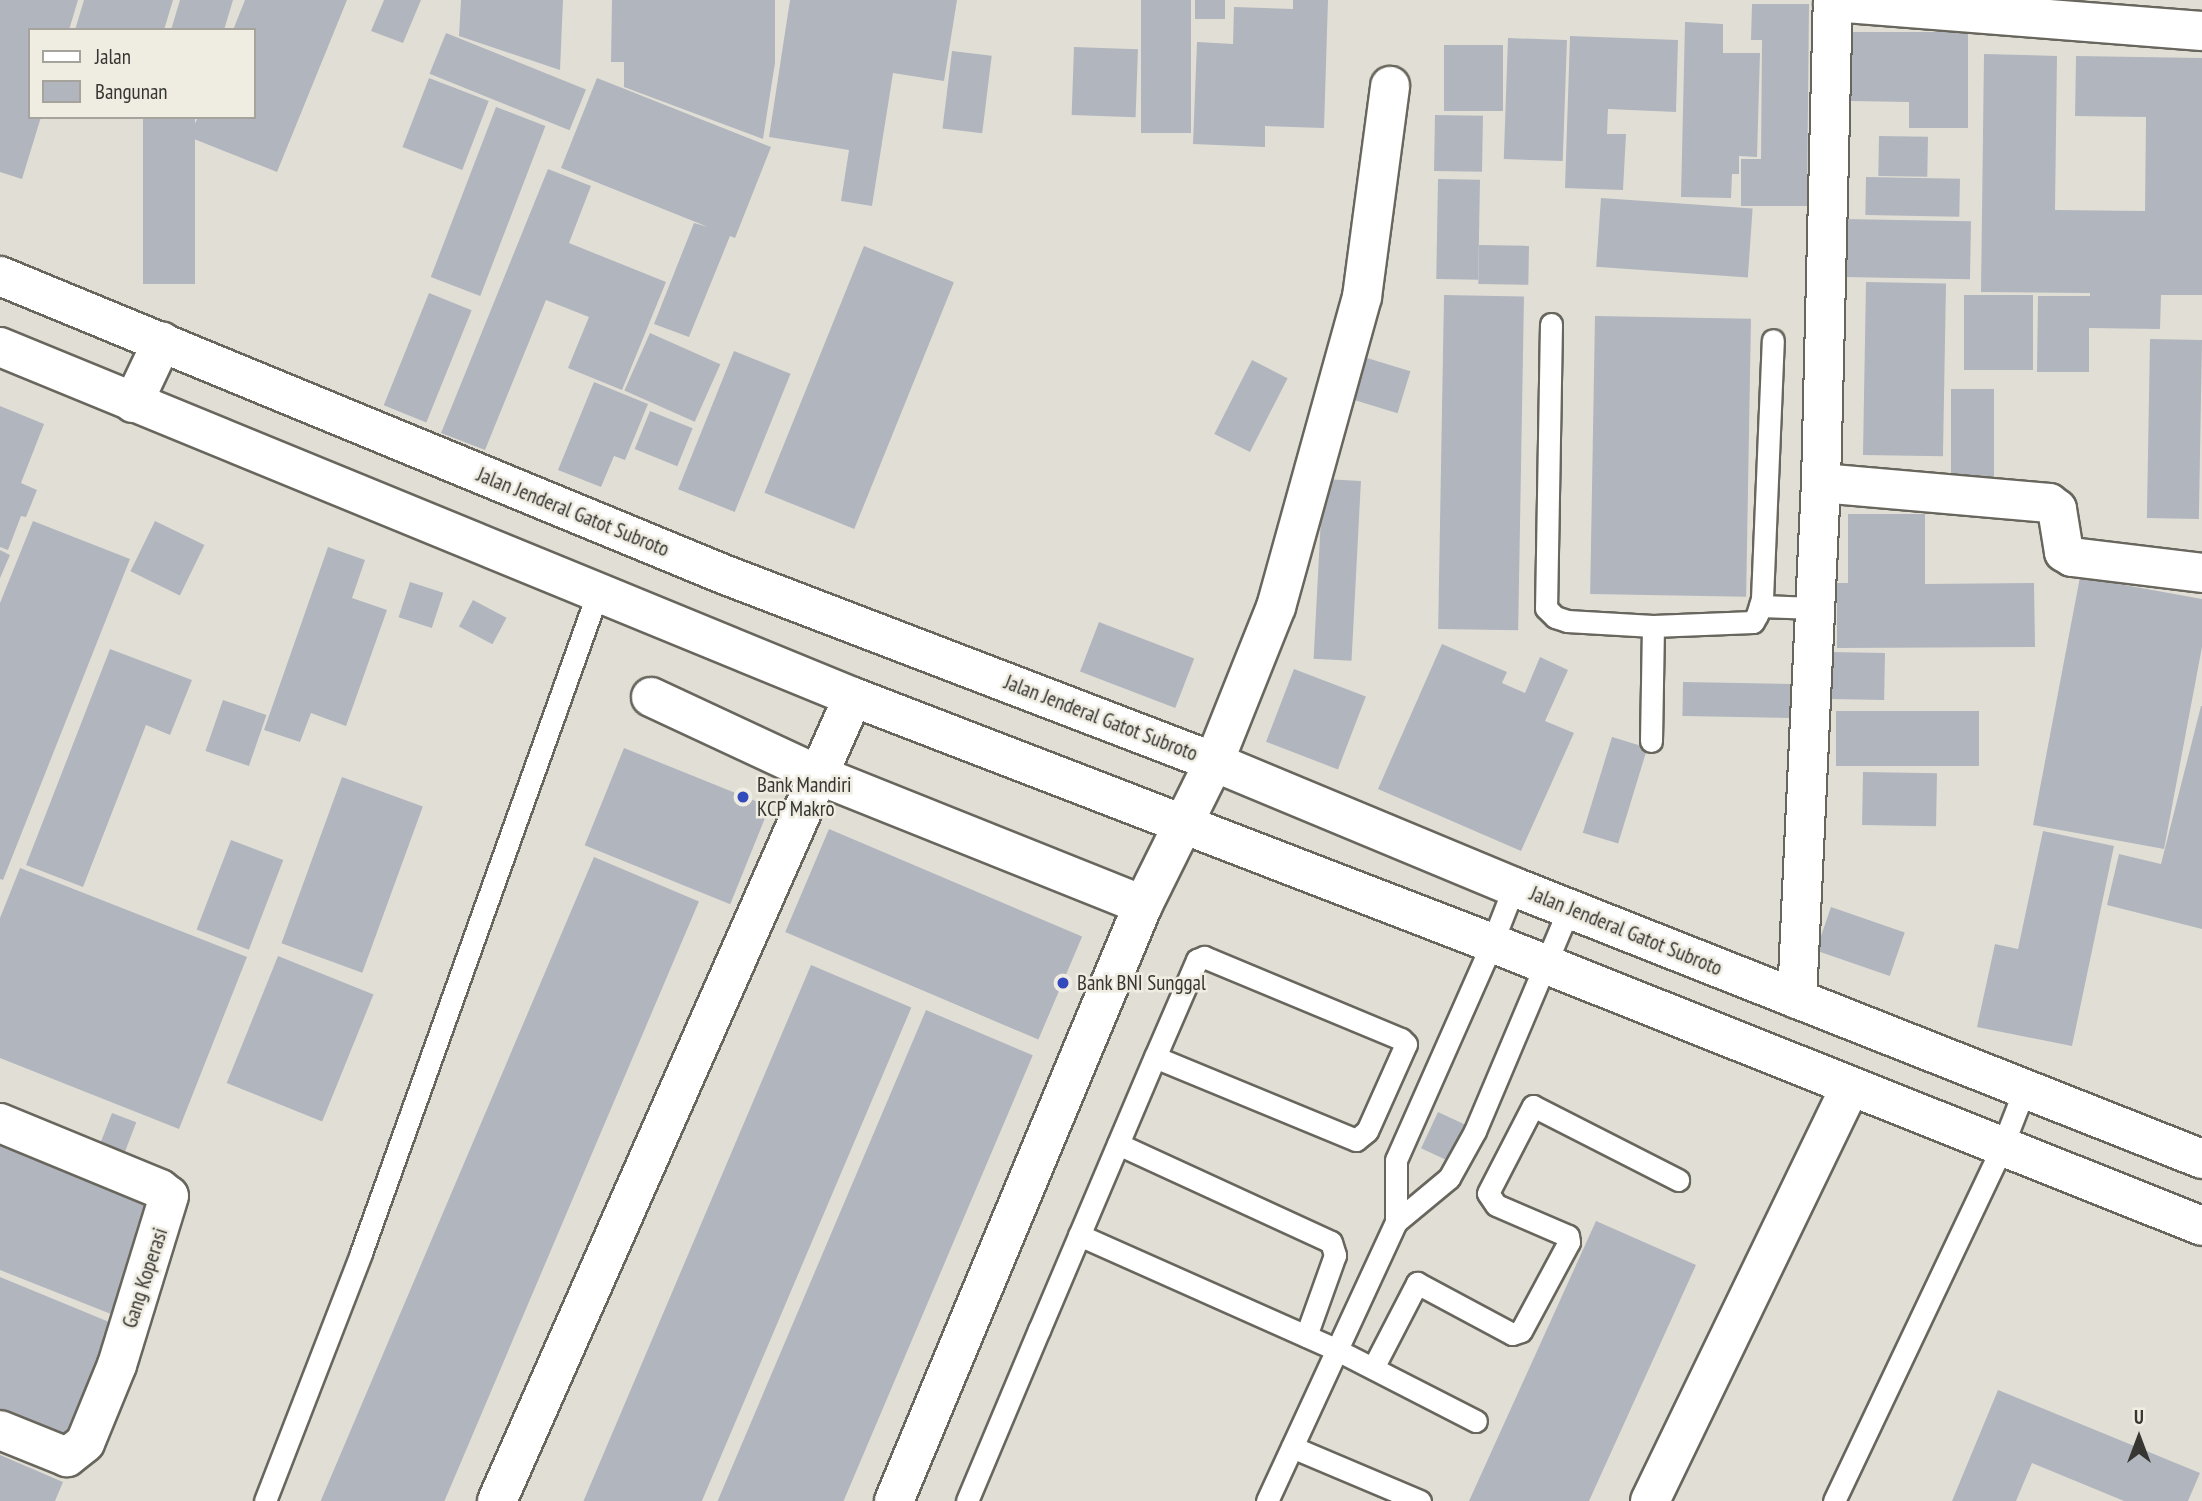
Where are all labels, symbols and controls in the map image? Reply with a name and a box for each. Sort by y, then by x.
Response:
legend [28,28,256,119]
text: Jalan [95,43,131,70]
text: Bangunan [95,78,168,105]
street label: Jalan Jenderal Gatot Subroto [473,462,673,562]
street label: Jalan Jenderal Gatot Subroto [1001,670,1201,766]
place label: Bank Mandiri KCP Makro [757,772,852,822]
marker: Bank Mandiri KCP Makro [735,789,751,805]
street label: Jalan Jenderal Gatot Subroto [1526,881,1726,981]
place label: Bank BNI Sunggal [1077,970,1206,996]
marker: Bank BNI Sunggal [1055,975,1071,991]
street label: Gang Koperasi [117,1225,173,1331]
north arrow [2104,1403,2174,1473]
text: U [2134,1405,2144,1429]

